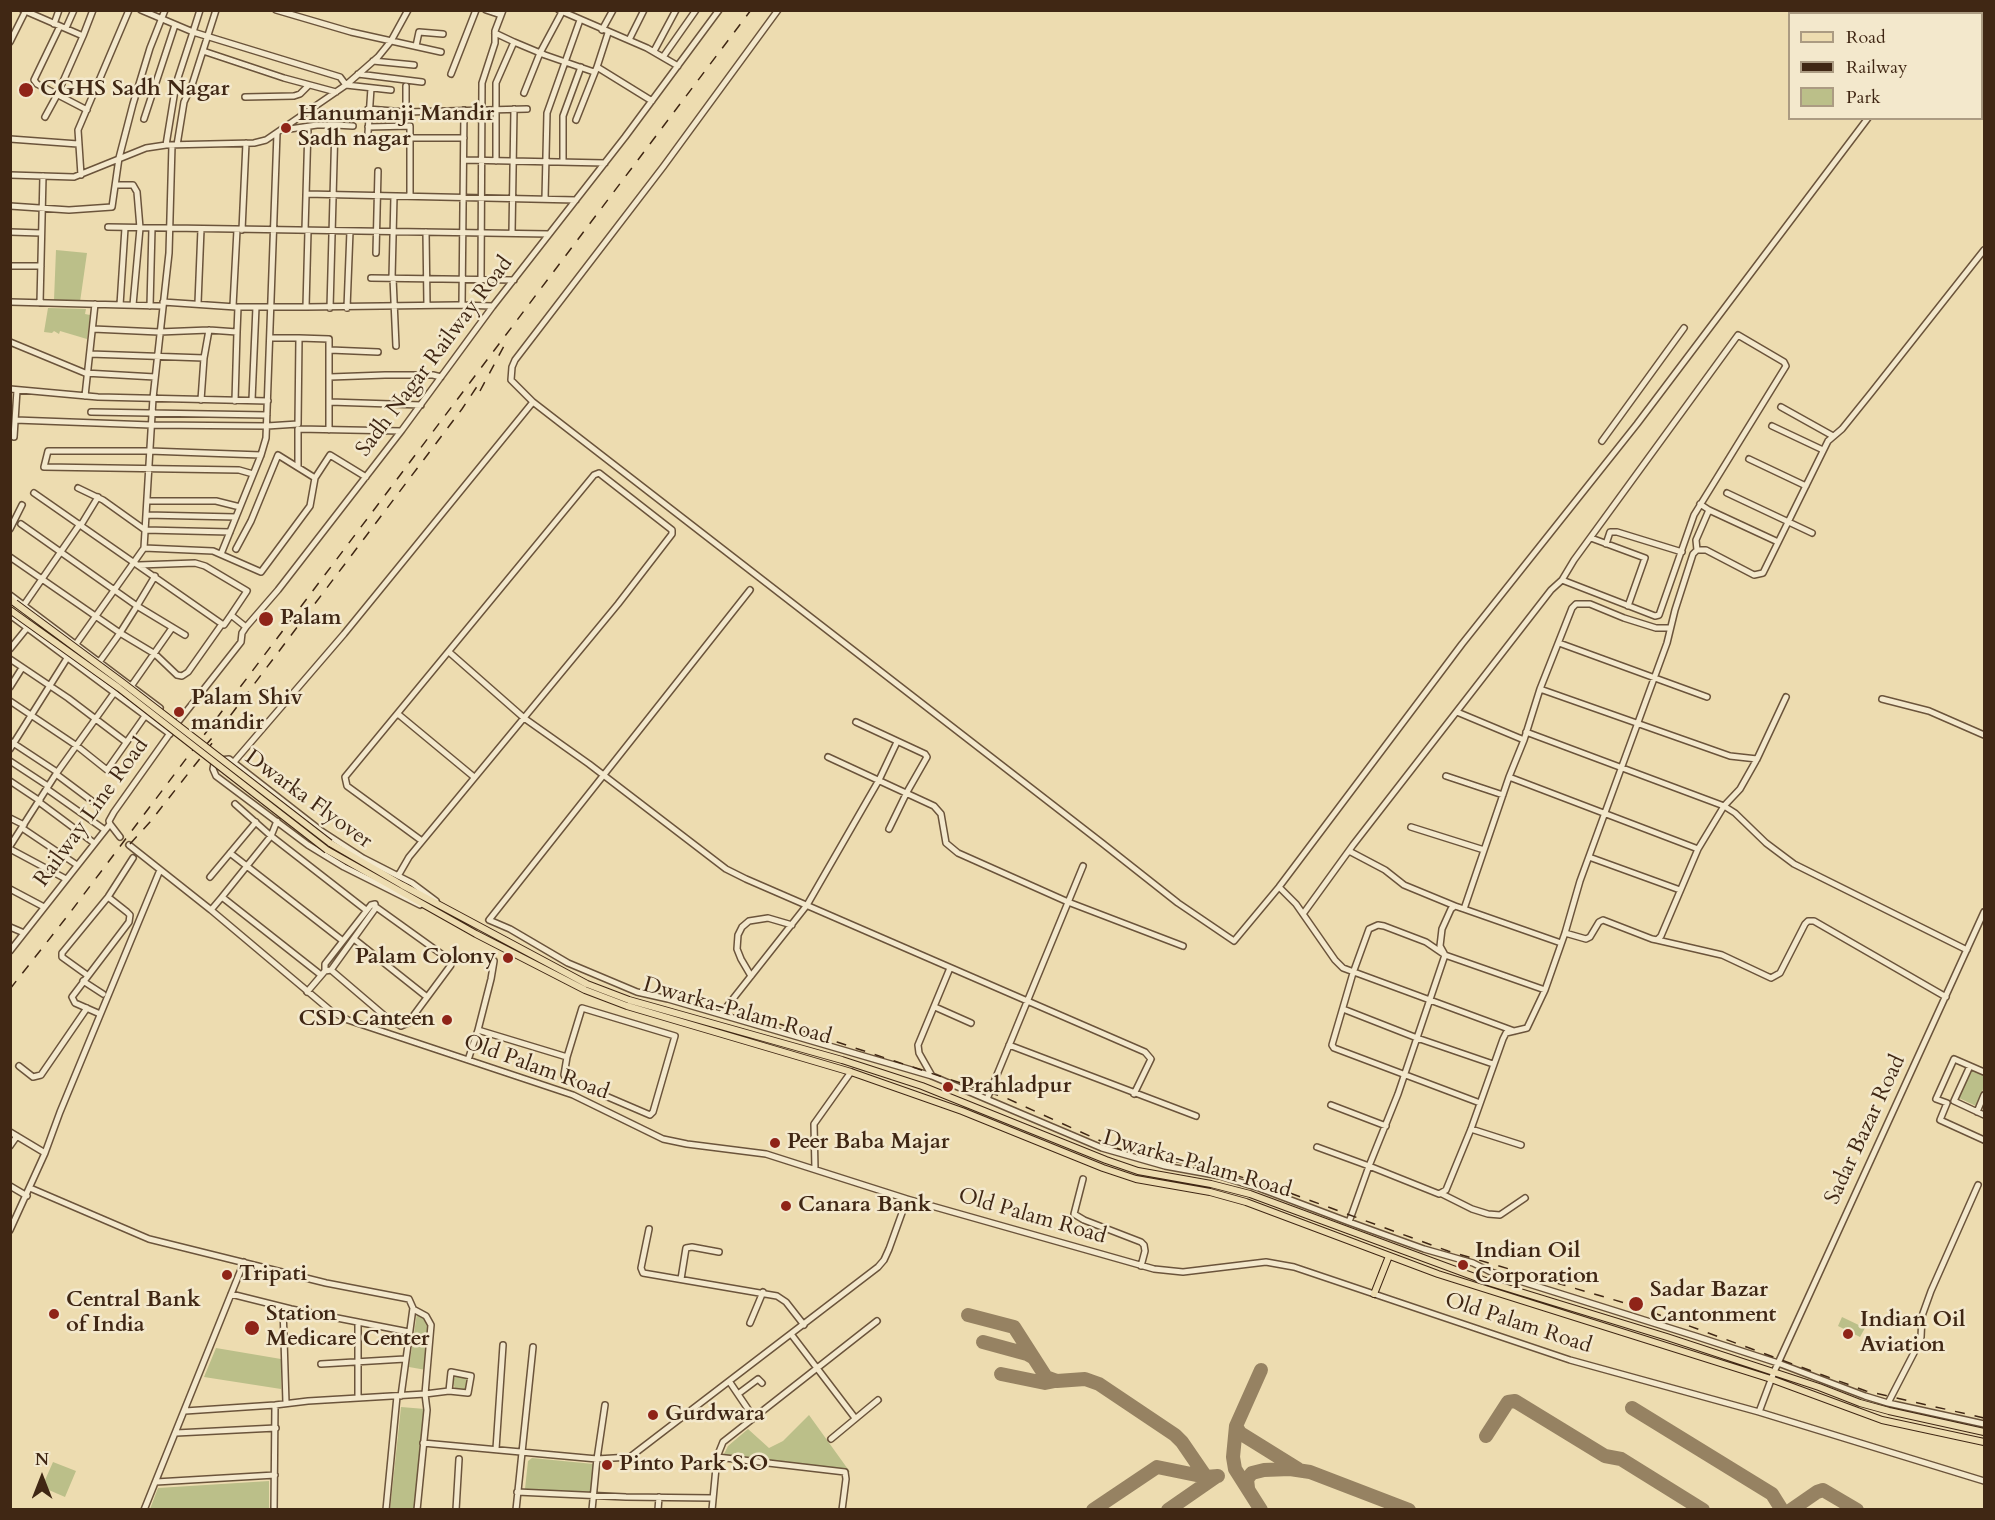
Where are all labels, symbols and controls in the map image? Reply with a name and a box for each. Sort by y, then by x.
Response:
legend [1788,12,1983,120]
text: Road [1846,25,1886,50]
text: Railway [1846,55,1908,80]
place label: CGHS Sadh Nagar [40,77,230,103]
marker: CGHS Sadh Nagar [17,81,35,99]
text: Park [1846,85,1881,110]
place label: Hanumanji Mandir Sadh nagar [298,102,494,154]
marker: Hanumanji Mandir Sadh nagar [279,121,293,135]
street label: Sadh Nagar Railway Road [351,252,519,462]
place label: Palam [280,606,341,632]
marker: Palam [257,610,275,628]
place label: Palam Shiv mandir [191,686,303,738]
marker: Palam Shiv mandir [172,705,186,719]
street label: Railway Line Road [29,733,155,893]
street label: Dwarka Flyover [239,745,377,855]
place label: Palam Colony [355,945,496,971]
marker: Palam Colony [501,951,515,965]
street label: Dwarka-Palam Road [640,972,834,1052]
place label: CSD Canteen [298,1007,435,1033]
marker: CSD Canteen [440,1013,454,1027]
street label: Old Palam Road [460,1029,612,1107]
street label: Sadar Bazar Road [1820,1051,1912,1209]
place label: Prahladpur [960,1074,1072,1100]
marker: Prahladpur [941,1080,955,1094]
street label: Dwarka-Palam Road [1100,1125,1294,1205]
place label: Peer Baba Majar [787,1130,950,1156]
marker: Peer Baba Majar [768,1136,782,1150]
street label: Old Palam Road [955,1183,1109,1251]
place label: Canara Bank [798,1193,931,1219]
marker: Canara Bank [779,1199,793,1213]
place label: Indian Oil Corporation [1475,1239,1599,1290]
marker: Indian Oil Corporation [1456,1258,1470,1272]
place label: Tripati [239,1262,307,1288]
marker: Tripati [220,1268,234,1282]
place label: Sadar Bazar Cantonment [1650,1278,1776,1330]
place label: Central Bank of India [66,1288,201,1340]
street label: Old Palam Road [1441,1288,1595,1360]
marker: Sadar Bazar Cantonment [1627,1295,1645,1313]
place label: Station Medicare Center [266,1302,430,1354]
marker: Central Bank of India [47,1307,61,1321]
place label: Indian Oil Aviation [1860,1308,1966,1360]
marker: Station Medicare Center [243,1319,261,1337]
marker: Indian Oil Aviation [1841,1327,1855,1341]
place label: Gurdwara [665,1402,765,1428]
marker: Gurdwara [646,1408,660,1422]
north arrow [12,1448,72,1508]
text: N [35,1449,49,1471]
place label: Pinto Park S.O [619,1452,768,1478]
marker: Pinto Park S.O [600,1458,614,1472]

